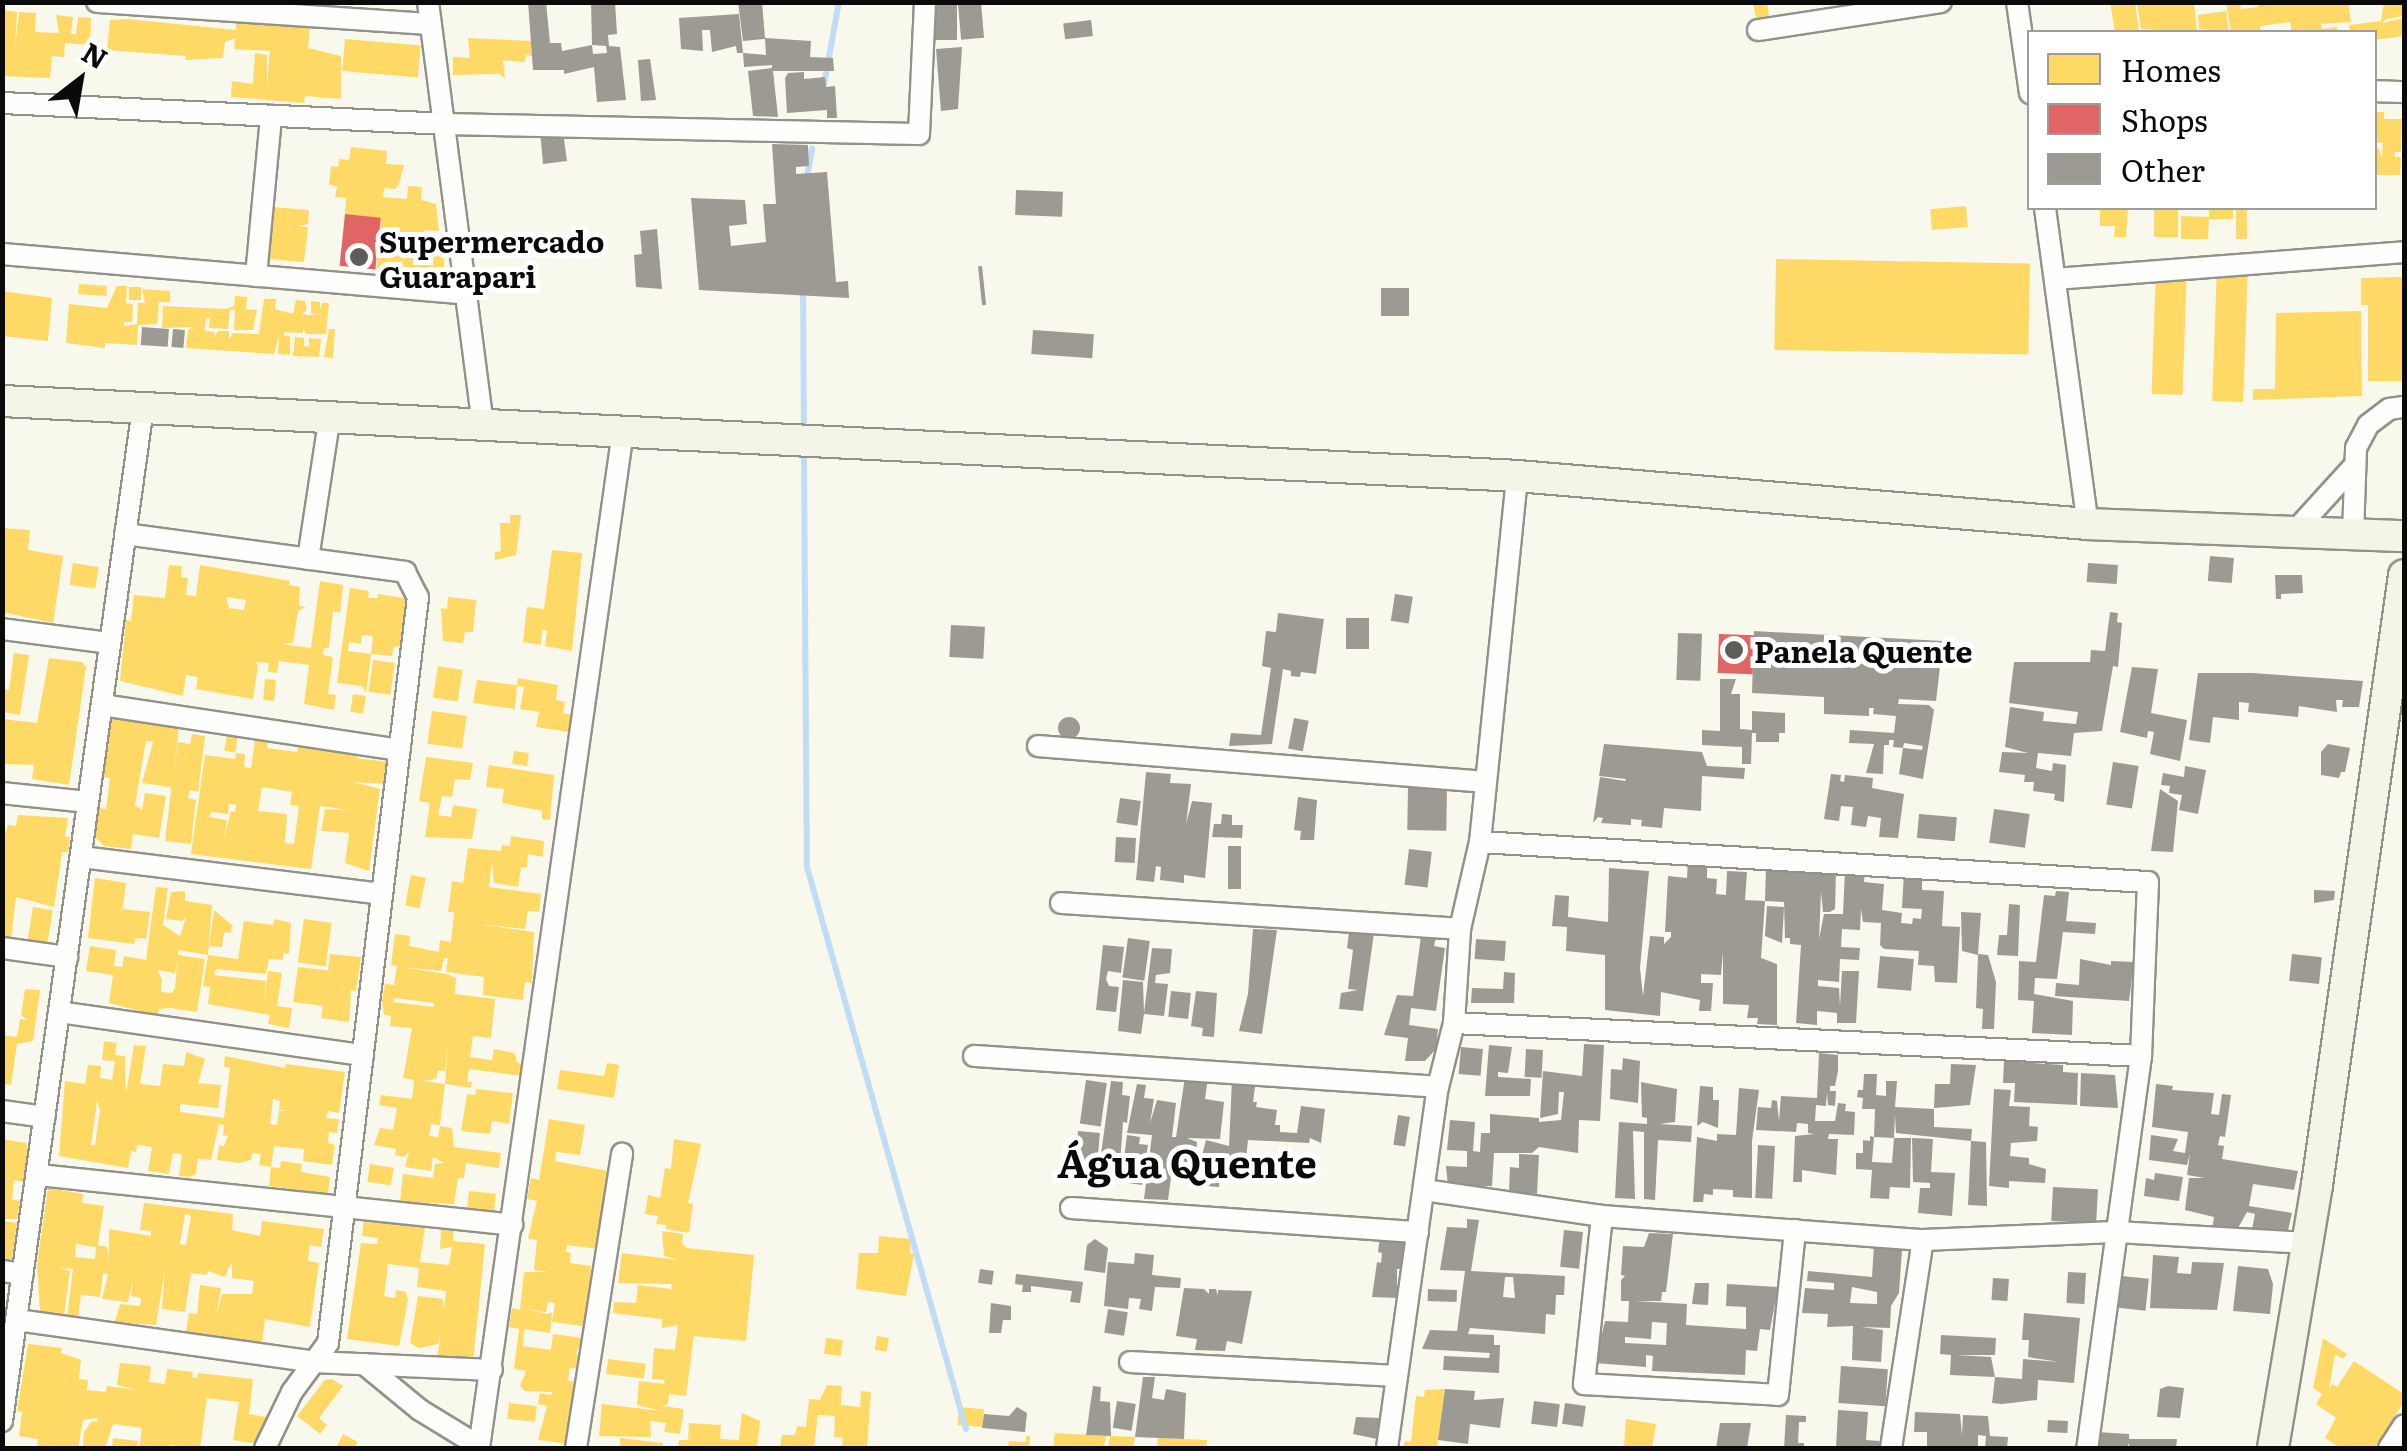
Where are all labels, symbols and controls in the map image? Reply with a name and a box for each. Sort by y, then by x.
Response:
north arrow [30,30,130,130]
text: N [75,30,116,78]
legend [2027,30,2377,210]
text: Homes [2121,47,2221,91]
text: Shops [2121,97,2208,141]
text: Other [2121,147,2205,191]
place label: Supermercado Guarapari [379,222,604,292]
marker: Supermercado Guarapari [348,246,370,268]
place label: Panela Quente [1754,632,1972,668]
marker: Panela Quente [1723,639,1745,661]
district label: Água Quente [1057,1137,1317,1185]

